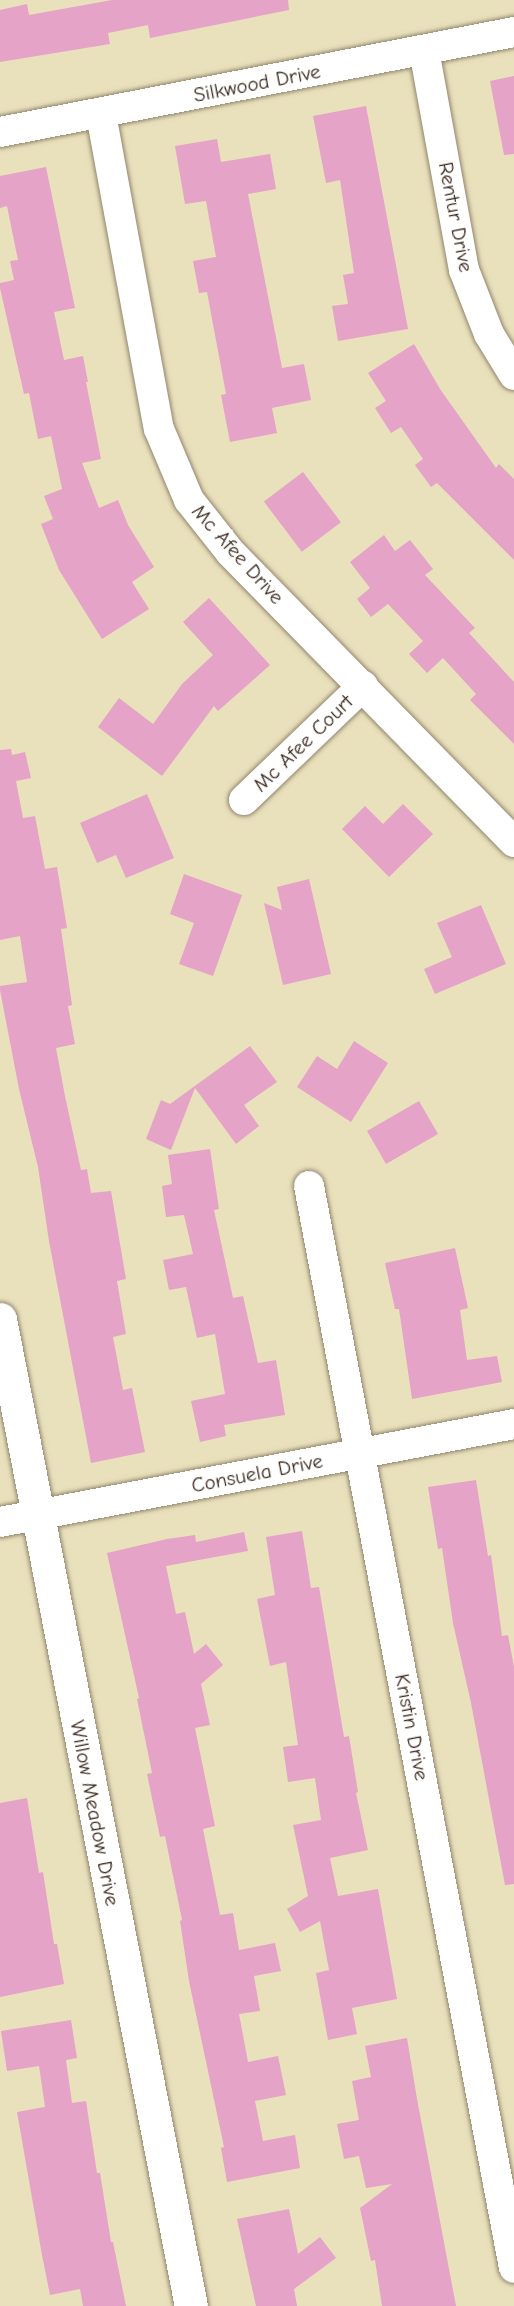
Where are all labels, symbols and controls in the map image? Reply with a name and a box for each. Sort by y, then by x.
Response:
street label: Silkwood Drive [191,58,323,108]
street label: Rentur Drive [433,160,479,274]
street label: Mc Afee Drive [187,499,289,609]
street label: Mc Afee Court [248,689,358,797]
street label: Consuela Drive [189,1448,325,1498]
street label: Kristin Drive [389,1671,435,1783]
street label: Willow Meadow Drive [65,1718,125,1908]

